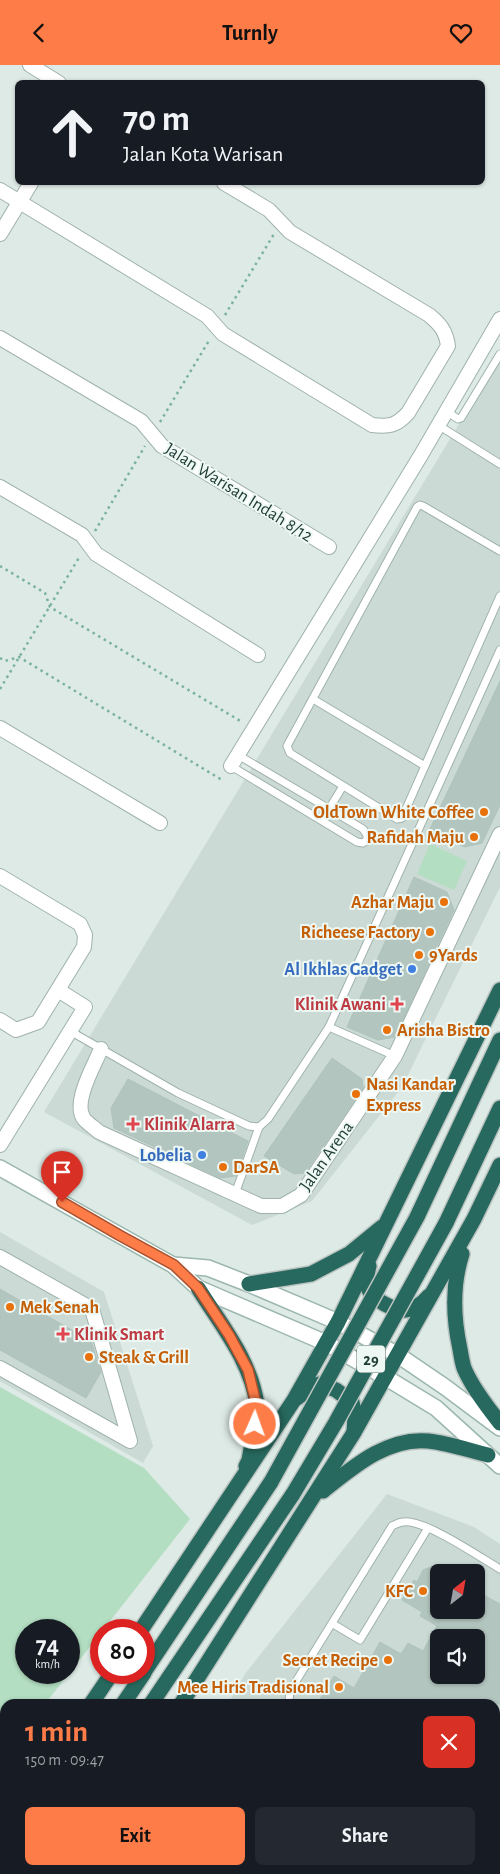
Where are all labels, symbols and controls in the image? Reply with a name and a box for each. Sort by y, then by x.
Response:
icon: back [25,19,53,47]
icon: heart [447,19,475,47]
text: Turnly [222,22,278,44]
icon: ahead [40,100,105,165]
text: 70 m [123,102,190,137]
text: Jalan Kota Warisan [123,143,283,165]
street label: Jalan Warisan Indah 8/12 [161,440,316,546]
place label: OldTown White Coffee [313,804,474,822]
marker: OldTown White Coffee [478,806,490,818]
place label: Rafidah Maju [367,829,465,847]
marker: Rafidah Maju [468,831,480,843]
place label: Azhar Maju [351,894,435,912]
marker: Azhar Maju [438,896,450,908]
place label: Richeese Factory [301,924,421,942]
marker: Richeese Factory [424,926,436,938]
place label: 9Yards [429,947,478,965]
marker: 9Yards [413,949,425,961]
place label: Al Ikhlas Gadget [284,961,402,979]
marker: Al Ikhlas Gadget [406,963,418,975]
place label: Klinik Awani [295,996,386,1014]
marker: Klinik Awani [390,997,404,1011]
place label: Arisha Bistro [397,1022,490,1040]
marker: Arisha Bistro [381,1024,393,1036]
place label: Nasi Kandar Express [366,1076,455,1115]
marker: Nasi Kandar Express [350,1088,362,1100]
place label: Klinik Alarra [144,1116,235,1134]
marker: Klinik Alarra [126,1117,140,1131]
street label: Jalan Arena [296,1119,357,1195]
place label: Lobelia [140,1147,192,1165]
marker: Lobelia [196,1149,208,1161]
pin [41,1151,83,1202]
icon: arrive [48,1158,76,1186]
place label: DarSA [233,1159,279,1177]
marker: DarSA [217,1161,229,1173]
place label: Mek Senah [20,1299,99,1317]
marker: Mek Senah [4,1301,16,1313]
place label: Klinik Smart [74,1326,164,1344]
marker: Klinik Smart [56,1327,70,1341]
road number: 29 [357,1345,385,1373]
place label: Steak & Grill [99,1349,189,1367]
marker: Steak & Grill [83,1351,95,1363]
position arrow [228,1397,280,1449]
north arrow [430,1564,485,1619]
map controls [430,1564,485,1684]
place label: KFC [385,1583,414,1601]
marker: KFC [417,1585,429,1597]
speed limit sign: 80 [90,1619,155,1684]
button: sound [430,1629,485,1684]
text: 74 [36,1633,59,1658]
place label: Secret Recipe [283,1652,378,1670]
marker: Secret Recipe [382,1654,394,1666]
text: km/h [35,1658,60,1670]
place label: Mee Hiris Tradisional [177,1679,329,1697]
marker: Mee Hiris Tradisional [333,1681,345,1693]
button: close [423,1716,475,1768]
text: 1 min [25,1717,88,1747]
text: 150 m · 09:47 [25,1752,104,1768]
button: Exit [25,1807,245,1865]
button: Share [255,1807,475,1865]

